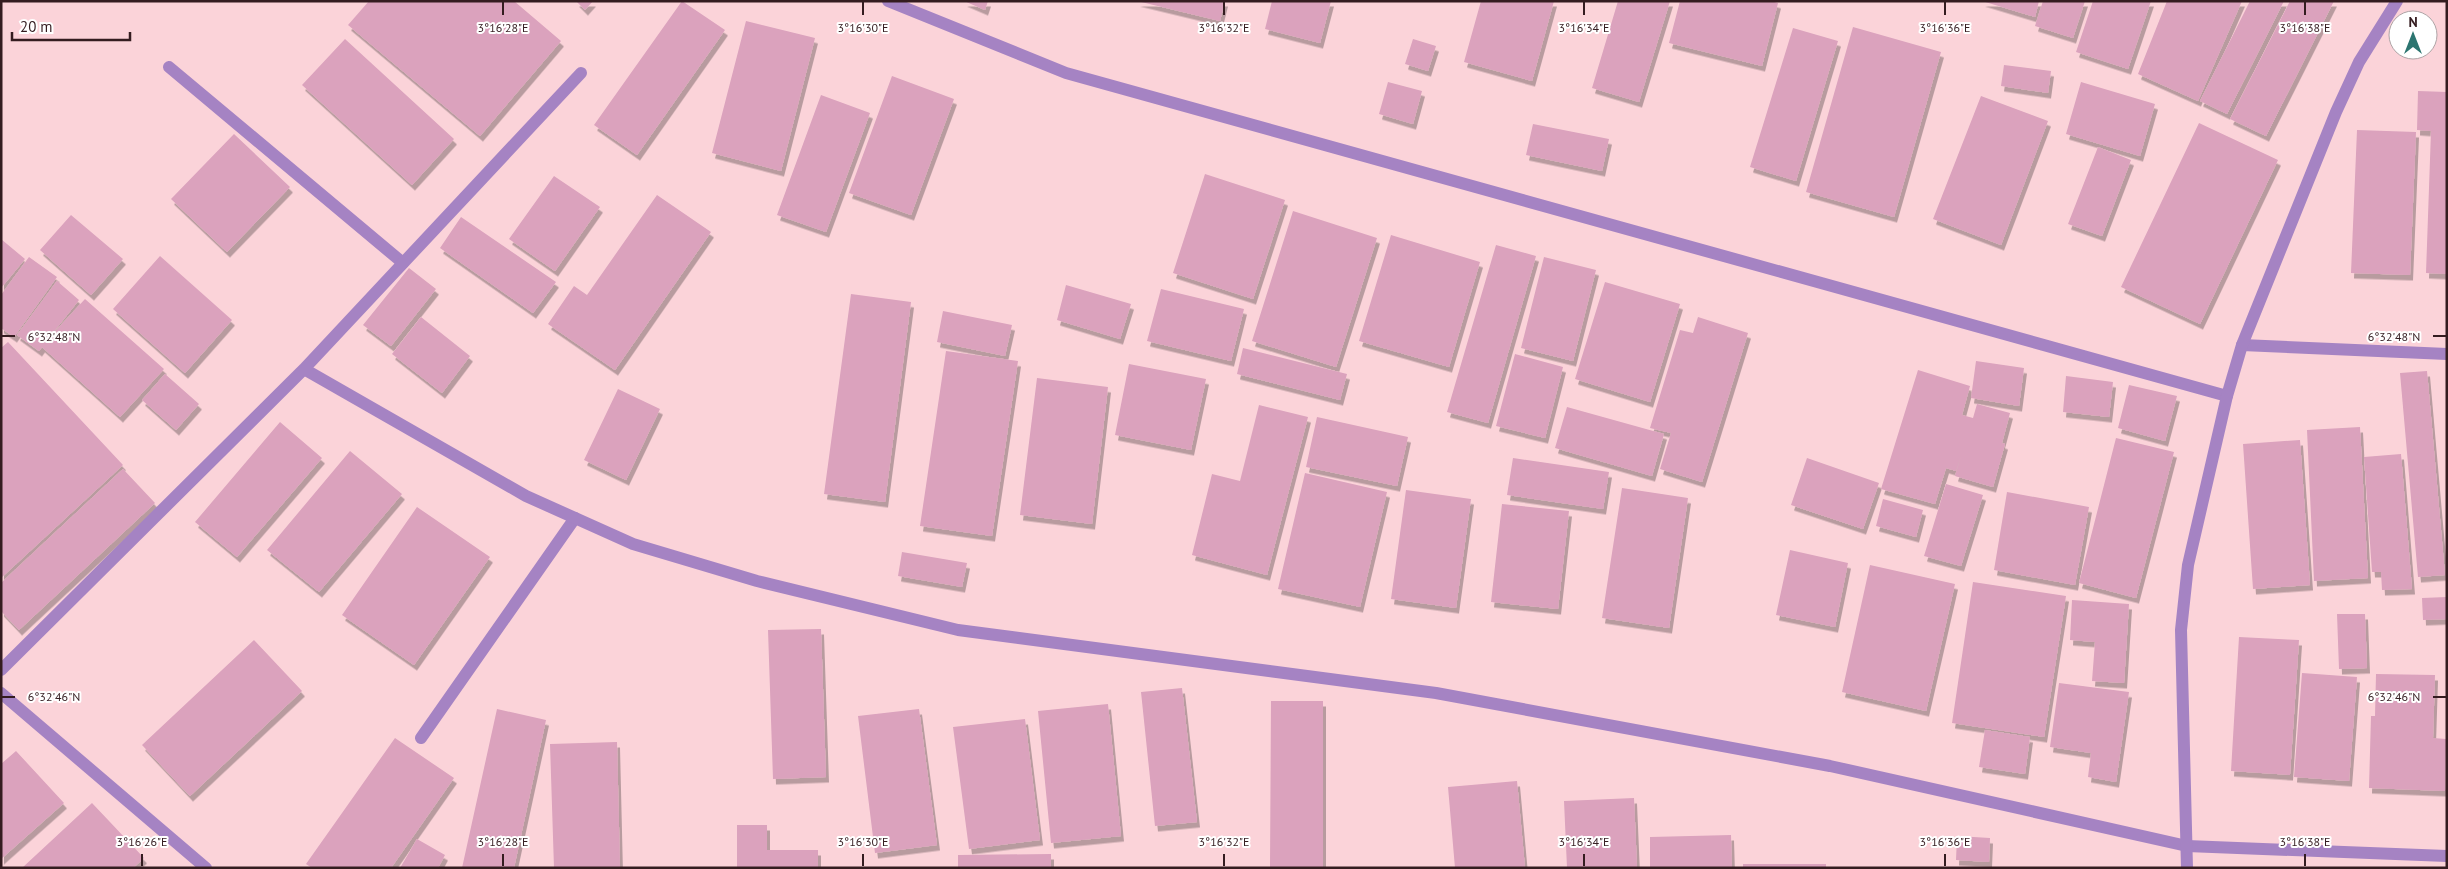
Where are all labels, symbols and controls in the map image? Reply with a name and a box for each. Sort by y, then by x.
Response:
scale bar [12,10,130,42]
north arrow [2388,10,2438,60]
text: N [2408,13,2418,31]
text: 20 m [20,17,53,36]
text: 3°16'28"E [478,20,528,35]
text: 3°16'30"E [838,20,888,35]
text: 3°16'32"E [1199,20,1249,35]
text: 3°16'34"E [1559,20,1609,35]
text: 3°16'36"E [1920,20,1970,35]
text: 3°16'38"E [2280,20,2330,35]
text: 6°32'48"N [28,329,80,344]
text: 6°32'48"N [2368,329,2420,344]
text: 6°32'46"N [28,689,80,704]
text: 6°32'46"N [2368,689,2420,704]
text: 3°16'26"E [117,834,167,849]
text: 3°16'28"E [478,834,528,849]
text: 3°16'30"E [838,834,888,849]
text: 3°16'32"E [1199,834,1249,849]
text: 3°16'34"E [1559,834,1609,849]
text: 3°16'36"E [1920,834,1970,849]
text: 3°16'38"E [2280,834,2330,849]

